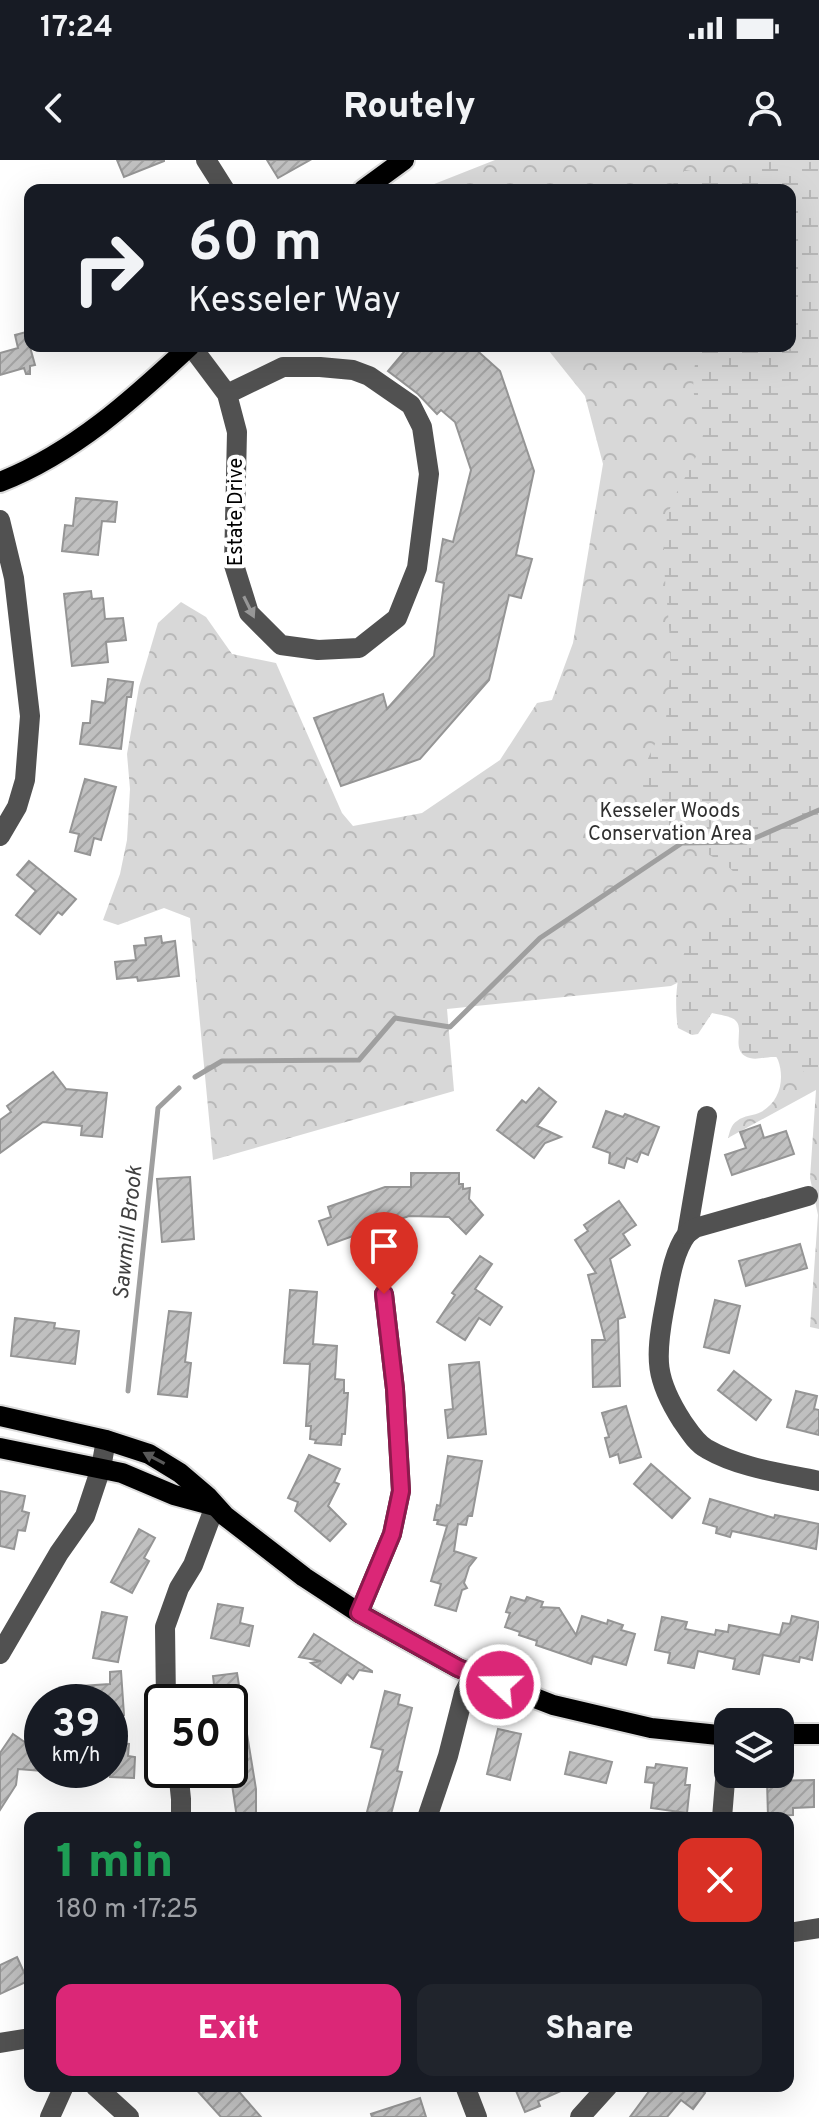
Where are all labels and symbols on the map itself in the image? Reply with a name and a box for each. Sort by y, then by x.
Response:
street label: Estate Drive [224,458,250,566]
one-way arrow [242,596,256,619]
park label: Kesseler Woods Conservation Area [588,799,752,848]
water label: Sawmill Brook [109,1164,150,1301]
pin [350,1212,418,1294]
one-way arrow [143,1452,165,1466]
position arrow [458,1643,542,1727]
speed limit sign: 50 [144,1684,248,1788]

